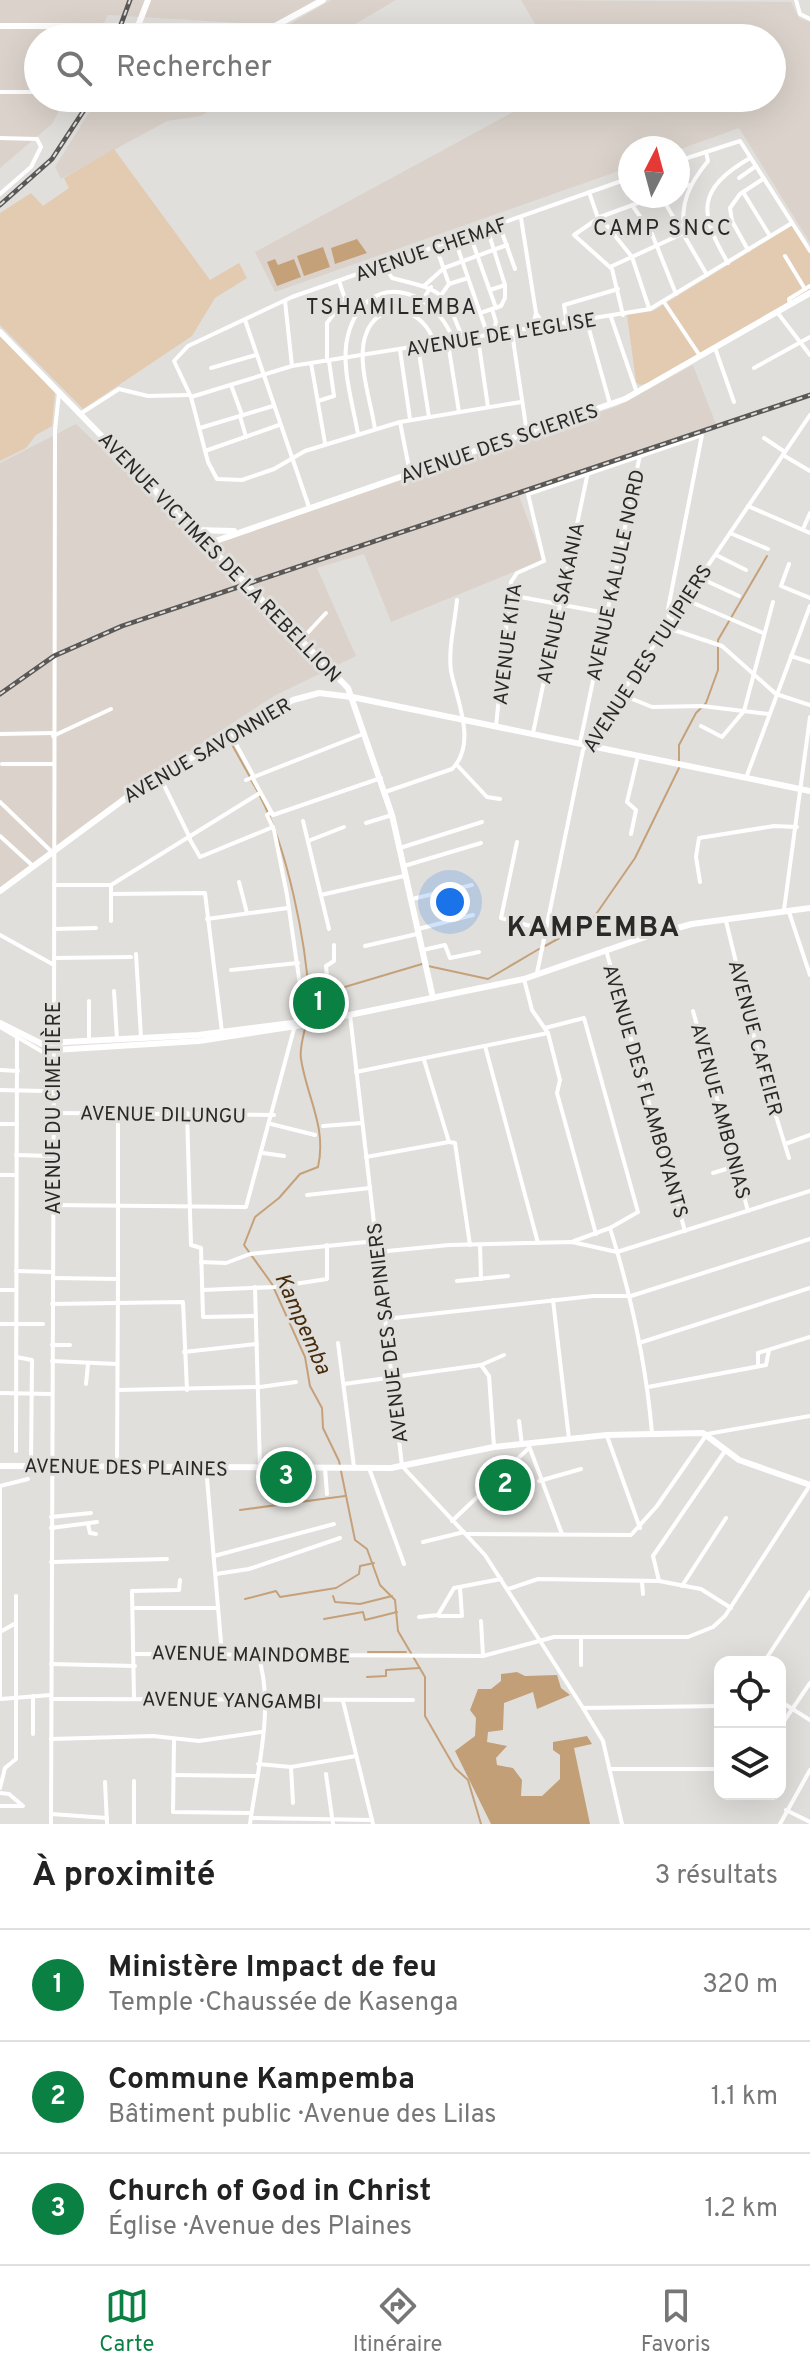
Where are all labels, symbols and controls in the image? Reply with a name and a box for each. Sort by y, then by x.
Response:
search box [24,24,786,112]
icon: search [52,46,96,90]
text: Rechercher [116,50,272,87]
north arrow [618,136,690,208]
street label: AVENUE CHEMAF [352,213,511,289]
district label: CAMP SNCC [593,216,733,243]
district label: TSHAMILEMBA [306,295,478,322]
street label: AVENUE DE L'EGLISE [404,308,598,364]
street label: AVENUE DES SCIERIES [397,399,602,491]
street label: AVENUE VICTIMES DE LA REBELLION [91,427,346,689]
street label: AVENUE KALULE NORD [582,467,652,683]
street label: AVENUE SAKANIA [532,520,592,687]
street label: AVENUE DES TULIPIERS [578,560,719,758]
street label: AVENUE KITA [489,582,529,707]
street label: AVENUE SAVONNIER [119,693,297,811]
your location [430,882,470,922]
district label: KAMPEMBA [507,911,681,947]
street label: AVENUE CAFEIER [721,958,787,1119]
street label: AVENUE DES FLAMBOYANTS [595,961,693,1222]
pin: 1 [293,973,345,1033]
street label: AVENUE DU CIMETIÈRE [40,1001,68,1215]
street label: AVENUE AMBONIAS [683,1021,755,1202]
street label: AVENUE DILUNGU [80,1102,246,1130]
street label: AVENUE DES SAPINIERS [363,1221,415,1445]
water label: Kampemba [267,1269,336,1379]
pin: 3 [260,1447,312,1507]
street label: AVENUE DES PLAINES [24,1454,228,1484]
pin: 2 [479,1455,531,1515]
street label: AVENUE MAINDOMBE [151,1641,350,1671]
map controls [714,1656,786,1800]
button: locate [714,1656,786,1728]
street label: AVENUE YANGAMBI [142,1687,322,1717]
button: layers [714,1728,786,1800]
text: À proximité [32,1855,215,1898]
text: 3 résultats [655,1860,778,1893]
text: Ministère Impact de feu [108,1950,437,1987]
text: 1 [53,1969,63,2002]
text: 320 m [702,1969,778,2002]
text: Temple · Chaussée de Kasenga [108,1987,458,2020]
text: Commune Kampemba [108,2062,415,2099]
text: 2 [50,2081,66,2114]
text: 1.1 km [711,2081,778,2114]
text: Bâtiment public · Avenue des Lilas [108,2099,497,2132]
text: Church of God in Christ [108,2174,431,2211]
text: 3 [50,2193,66,2226]
text: 1.2 km [705,2193,778,2226]
text: Église · Avenue des Plaines [108,2211,412,2244]
tab: Carte [99,2284,154,2359]
tab: Itinéraire [353,2284,442,2359]
tab: Favoris [641,2284,711,2359]

